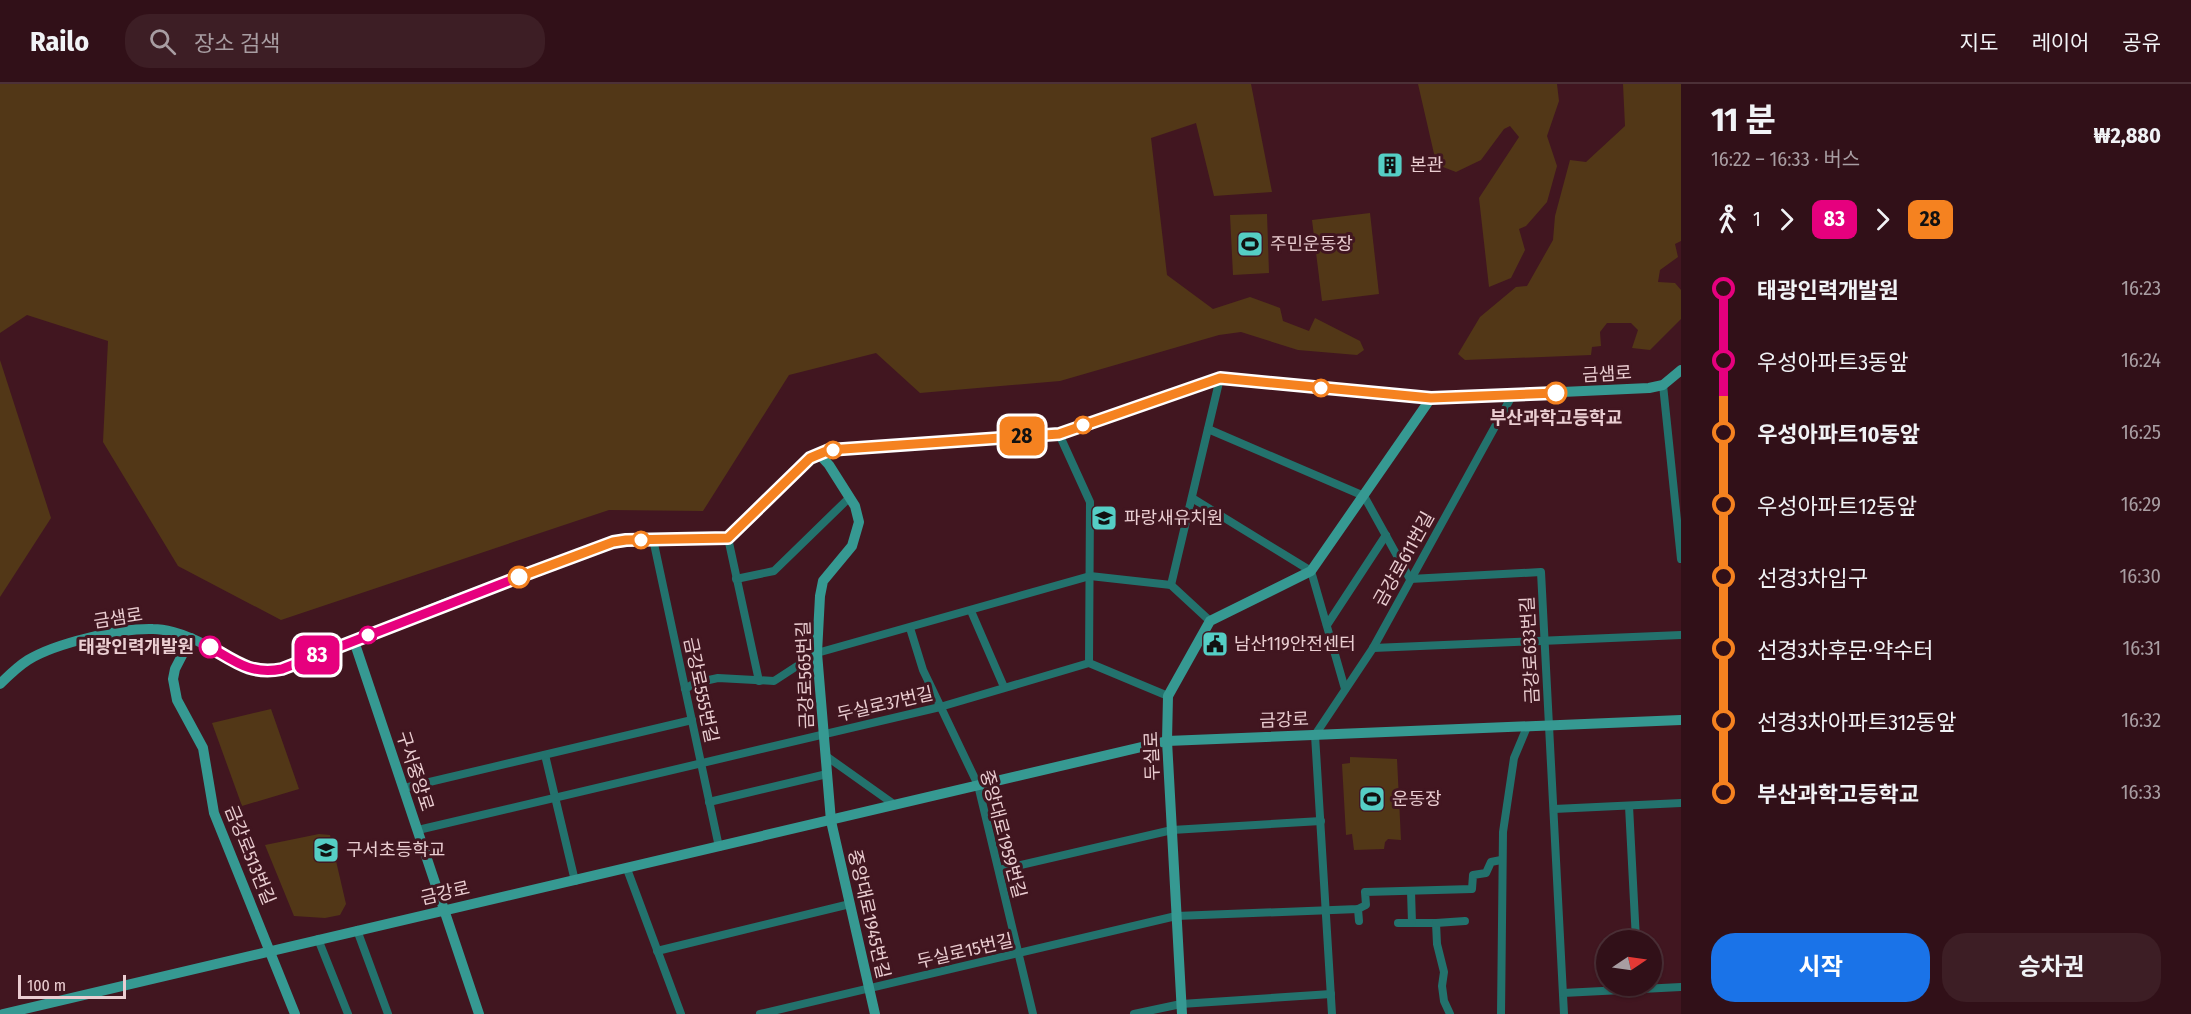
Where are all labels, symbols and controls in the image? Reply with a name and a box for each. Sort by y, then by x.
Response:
search box [125,14,545,68]
text: Railo [30,25,89,58]
icon: search [146,25,179,58]
text: 장소 검색 [194,30,280,57]
text: 지도 [1960,30,1998,56]
text: 레이어 [2031,30,2089,56]
text: 공유 [2122,30,2161,56]
text: 11 분 [1711,100,1776,140]
text: ₩2,880 [2094,122,2161,149]
text: 16:22 – 16:33 · 버스 [1711,147,1860,171]
building icon: 본관 [1375,150,1405,180]
place label: 본관 [1410,154,1444,176]
icon: walk [1711,203,1744,236]
icon: forward [1770,203,1803,236]
icon: forward [1866,203,1899,236]
text: 83 [1824,206,1845,232]
text: 28 [1920,206,1941,232]
text: 1 [1753,207,1761,231]
sports icon: 주민운동장 [1235,229,1265,259]
place label: 주민운동장 [1270,233,1353,255]
text: 16:23 [2121,276,2161,300]
text: 태광인력개발원 [1757,277,1899,304]
text: 16:24 [2121,348,2161,372]
text: 우성아파트3동앞 [1757,349,1909,376]
street label: 금샘로 [1582,362,1632,386]
unlabelled marker [1312,379,1330,397]
marker: 부산과학고등학교 [1545,382,1567,404]
place label: 부산과학고등학교 [1490,407,1622,429]
line badge: 28 [995,416,1049,456]
unlabelled marker [1074,416,1092,434]
text: 16:25 [2121,420,2161,444]
text: 우성아파트10동앞 [1757,421,1920,448]
text: 28 [1012,423,1032,449]
unlabelled marker [824,441,842,459]
text: 16:29 [2121,492,2161,516]
text: 우성아파트12동앞 [1757,493,1917,520]
school or university icon: 파랑새유치원 [1089,503,1119,533]
place label: 파랑새유치원 [1124,507,1223,529]
street label: 금강로611번길 [1369,508,1439,610]
unlabelled marker [632,531,650,549]
text: 16:30 [2119,564,2161,588]
text: 선경3차입구 [1757,565,1868,592]
unlabelled marker [508,566,530,588]
street label: 금강로633번길 [1516,596,1544,704]
street label: 금샘로 [92,603,144,633]
street label: 금강로565번길 [792,621,818,729]
unlabelled marker [359,626,377,644]
public building icon: 남산119안전센터 [1200,629,1230,659]
place label: 남산119안전센터 [1234,633,1356,655]
street label: 금강로555번길 [679,635,723,745]
place label: 태광인력개발원 [78,636,194,658]
marker: 태광인력개발원 [199,636,221,658]
line badge: 83 [290,636,344,674]
text: 16:31 [2123,636,2161,660]
text: 선경3차후문·약수터 [1757,637,1934,664]
text: 83 [306,642,328,668]
street label: 두실로37번길 [835,682,935,726]
street label: 금강로 [1259,708,1309,732]
text: 16:32 [2121,708,2161,732]
text: 선경3차아파트312동앞 [1757,709,1957,736]
street label: 구서중앙로 [392,728,438,814]
street label: 두실로 [1140,731,1164,781]
street label: 중앙대로1959번길 [975,767,1031,901]
text: 16:33 [2121,780,2161,804]
text: 부산과학고등학교 [1757,781,1919,808]
sports icon: 운동장 [1357,784,1387,814]
place label: 운동장 [1392,788,1442,810]
street label: 금강로513번길 [220,802,280,908]
school or university icon: 구서초등학교 [311,835,341,865]
place label: 구서초등학교 [346,839,445,861]
street label: 중앙대로1945번길 [843,847,895,981]
street label: 금강로 [418,877,472,909]
street label: 두실로15번길 [915,929,1015,973]
north arrow [1596,930,1662,996]
map controls [1596,930,1662,996]
button: 시작 [1711,933,1930,1002]
button: 승차권 [1942,933,2161,1002]
scale bar [18,972,126,1000]
text: 100 m [27,976,66,995]

